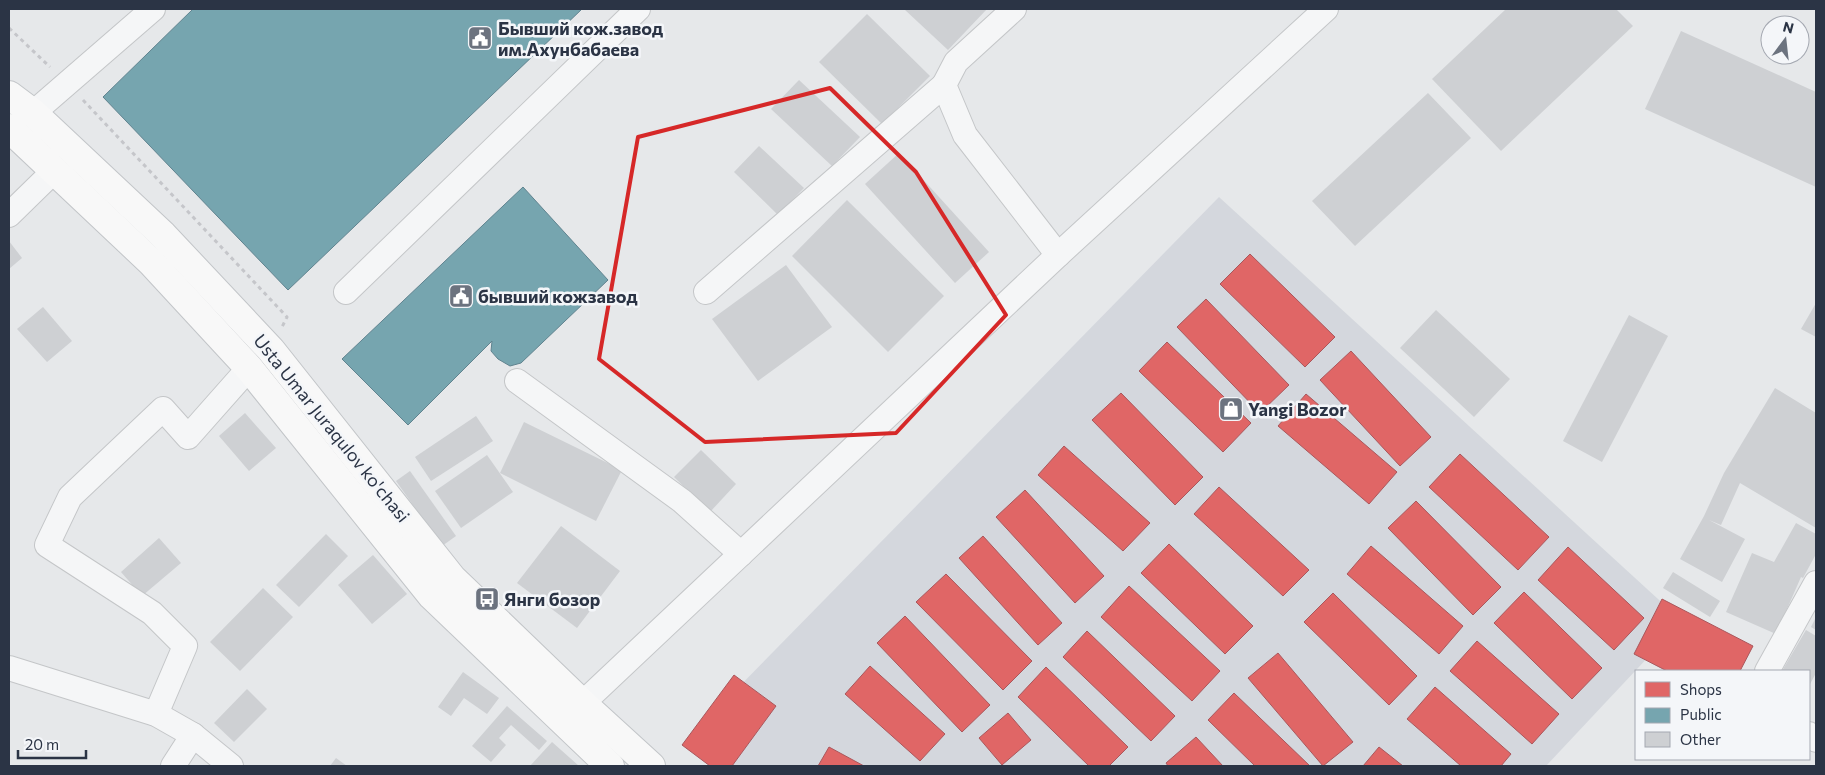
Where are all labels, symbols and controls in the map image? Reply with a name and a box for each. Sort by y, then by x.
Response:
north arrow [1760,15,1810,65]
place label: Бывший кож.завод им.Ахунбабаева [498,17,663,60]
text: N [1781,17,1796,37]
public building icon: Бывший кож.завод им.Ахунбабаева [467,25,493,51]
public building icon: бывший кожзавод [448,283,474,309]
place label: бывший кожзавод [478,285,638,307]
street label: Usta Umar Juraqulov ko'chasi [249,330,415,526]
shop icon: Yangi Bozor [1218,396,1244,422]
place label: Yangi Bozor [1248,398,1347,420]
bus stop icon: Янги бозор [474,586,500,612]
place label: Янги бозор [504,588,600,610]
legend [1635,670,1810,760]
text: Shops [1680,680,1722,698]
text: Public [1680,705,1722,723]
scale bar [18,728,85,760]
text: Other [1680,730,1721,748]
text: 20 m [25,735,59,753]

